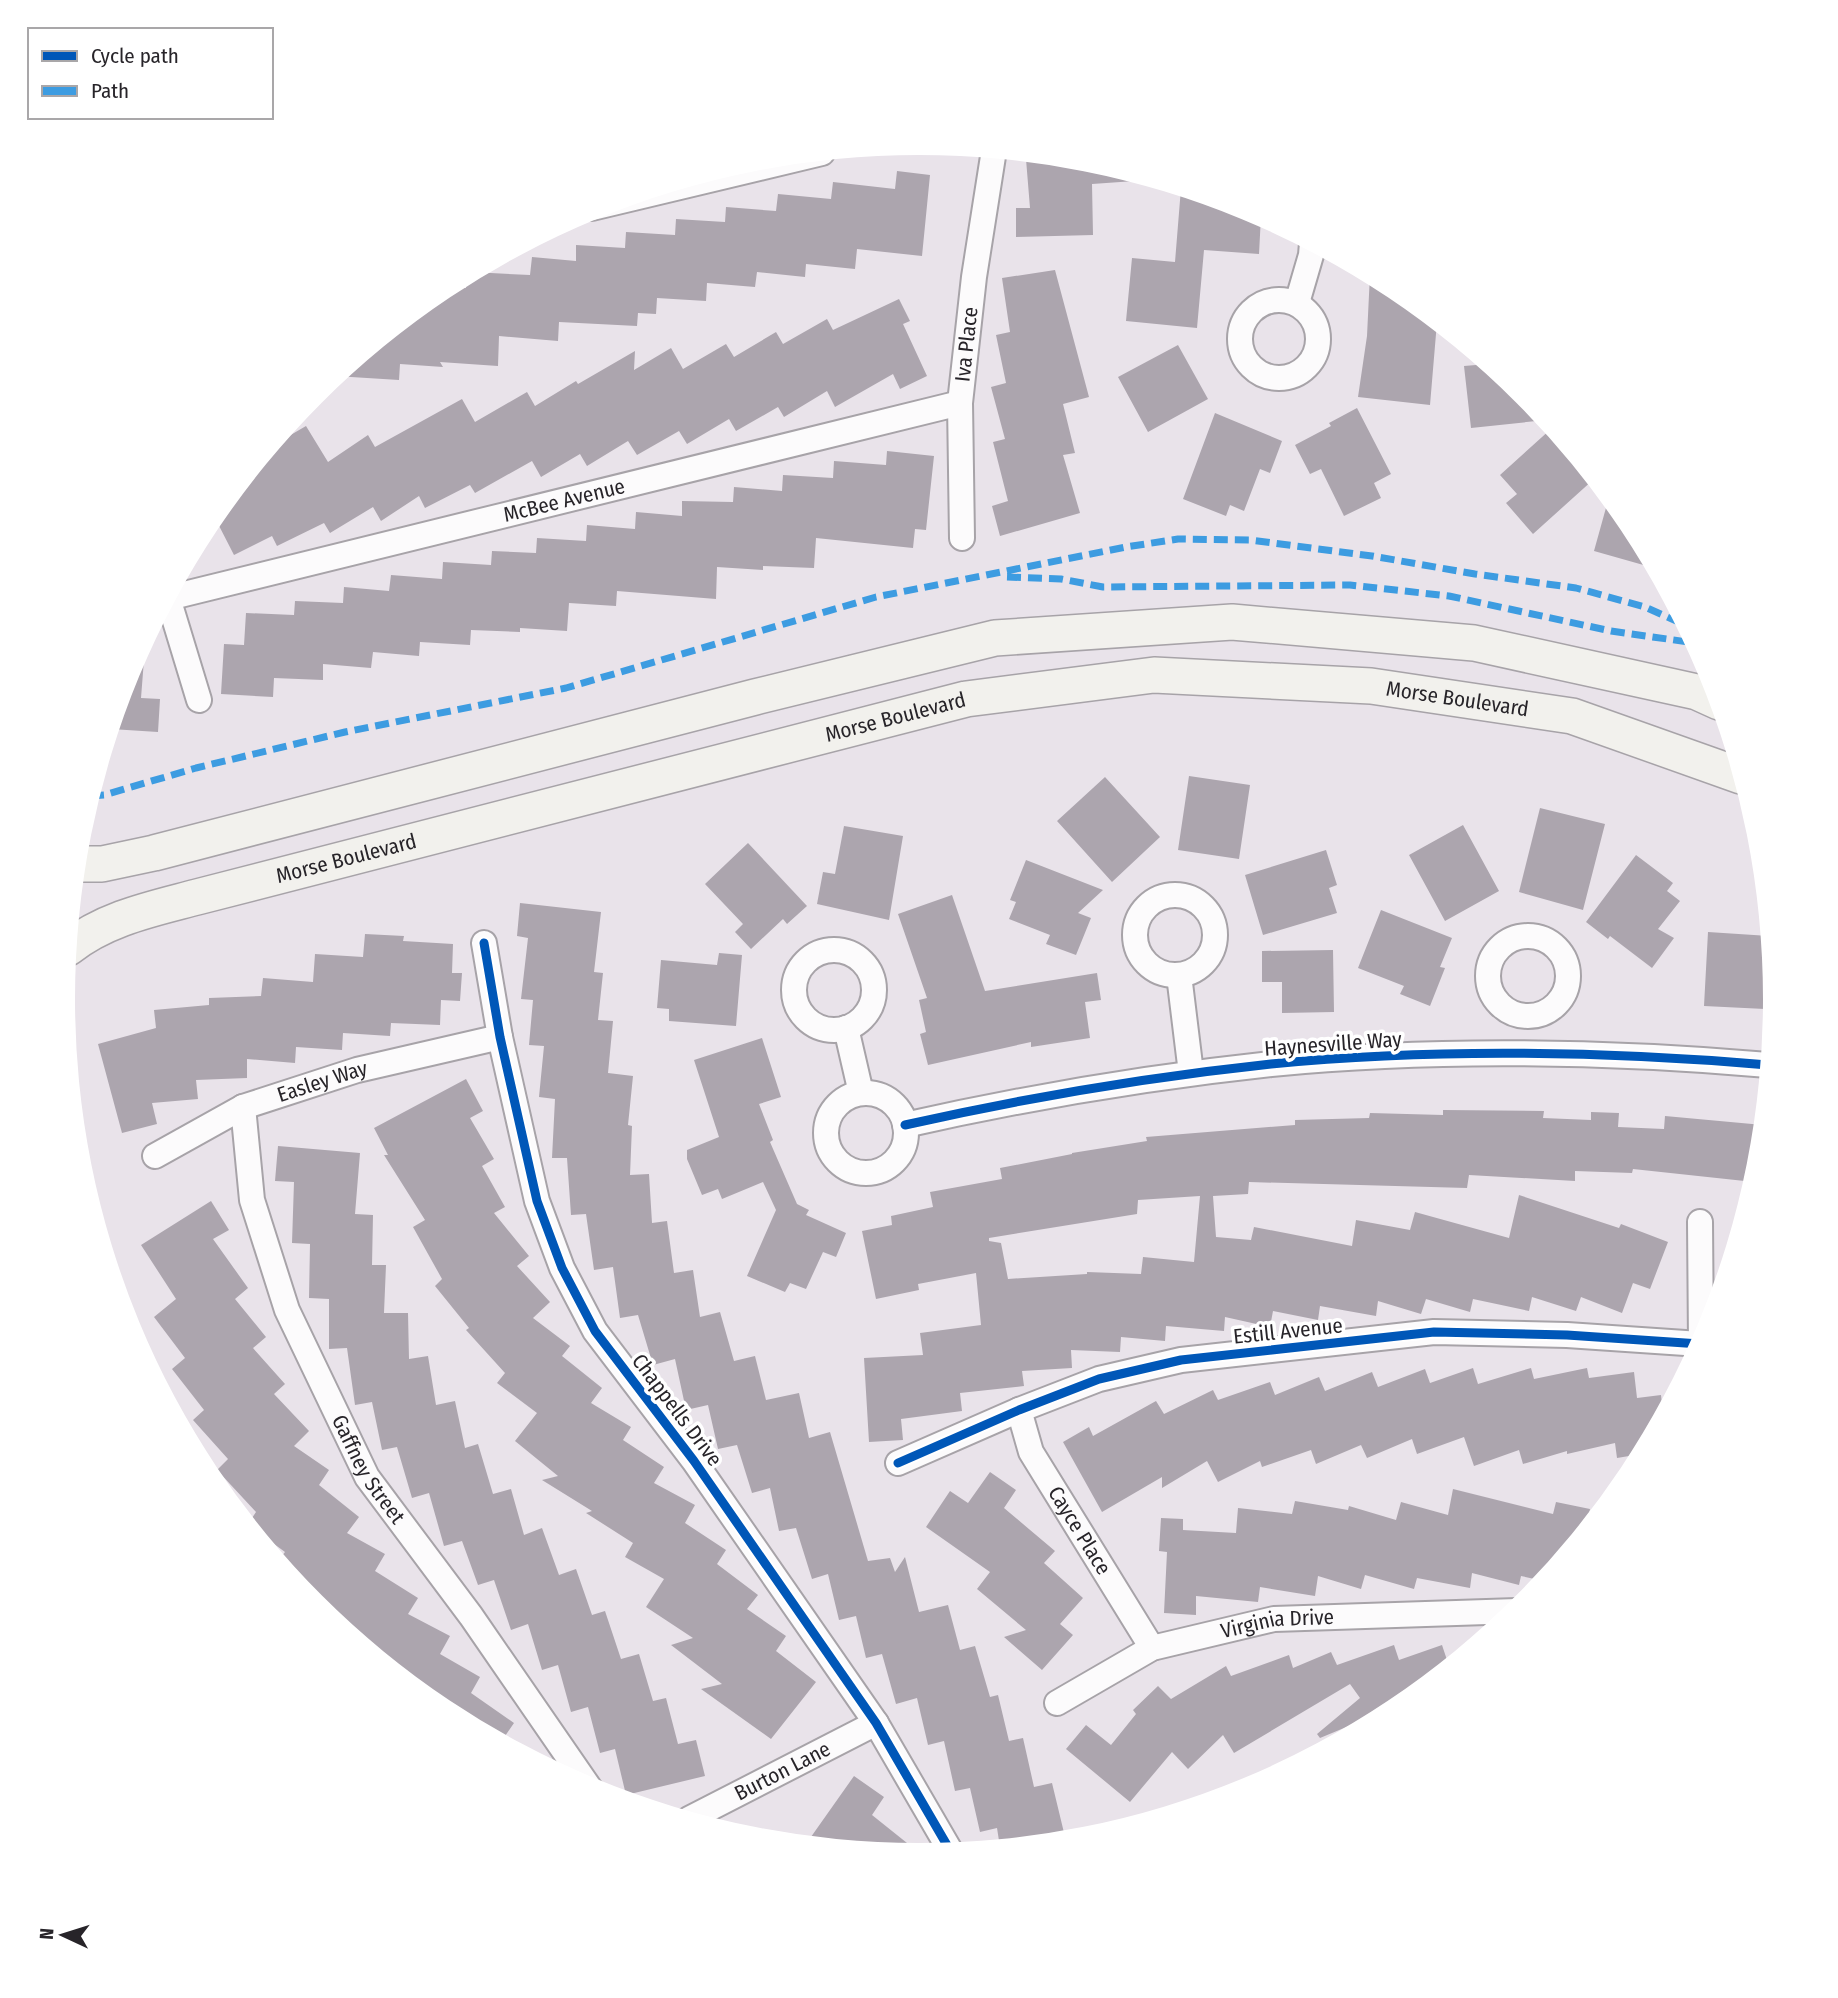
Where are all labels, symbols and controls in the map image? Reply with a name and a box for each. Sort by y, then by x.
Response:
legend [28,28,273,119]
text: Cycle path [91,43,179,69]
text: Path [91,78,129,104]
street label: Iva Place [949,306,984,383]
street label: McBee Avenue [501,473,628,528]
street label: Morse Boulevard [1384,675,1530,722]
street label: Morse Boulevard [822,687,968,748]
street label: Morse Boulevard [273,828,419,889]
street label: Haynesville Way [1263,1026,1403,1062]
street label: Easley Way [274,1055,370,1108]
street label: Estill Avenue [1232,1312,1344,1350]
street label: Chappells Drive [626,1349,728,1471]
street label: Gaffney Street [326,1411,411,1529]
street label: Cayce Place [1042,1482,1117,1580]
street label: Virginia Drive [1218,1604,1334,1644]
street label: Burton Lane [730,1736,835,1806]
north arrow [28,1900,98,1970]
text: N [35,1927,58,1940]

